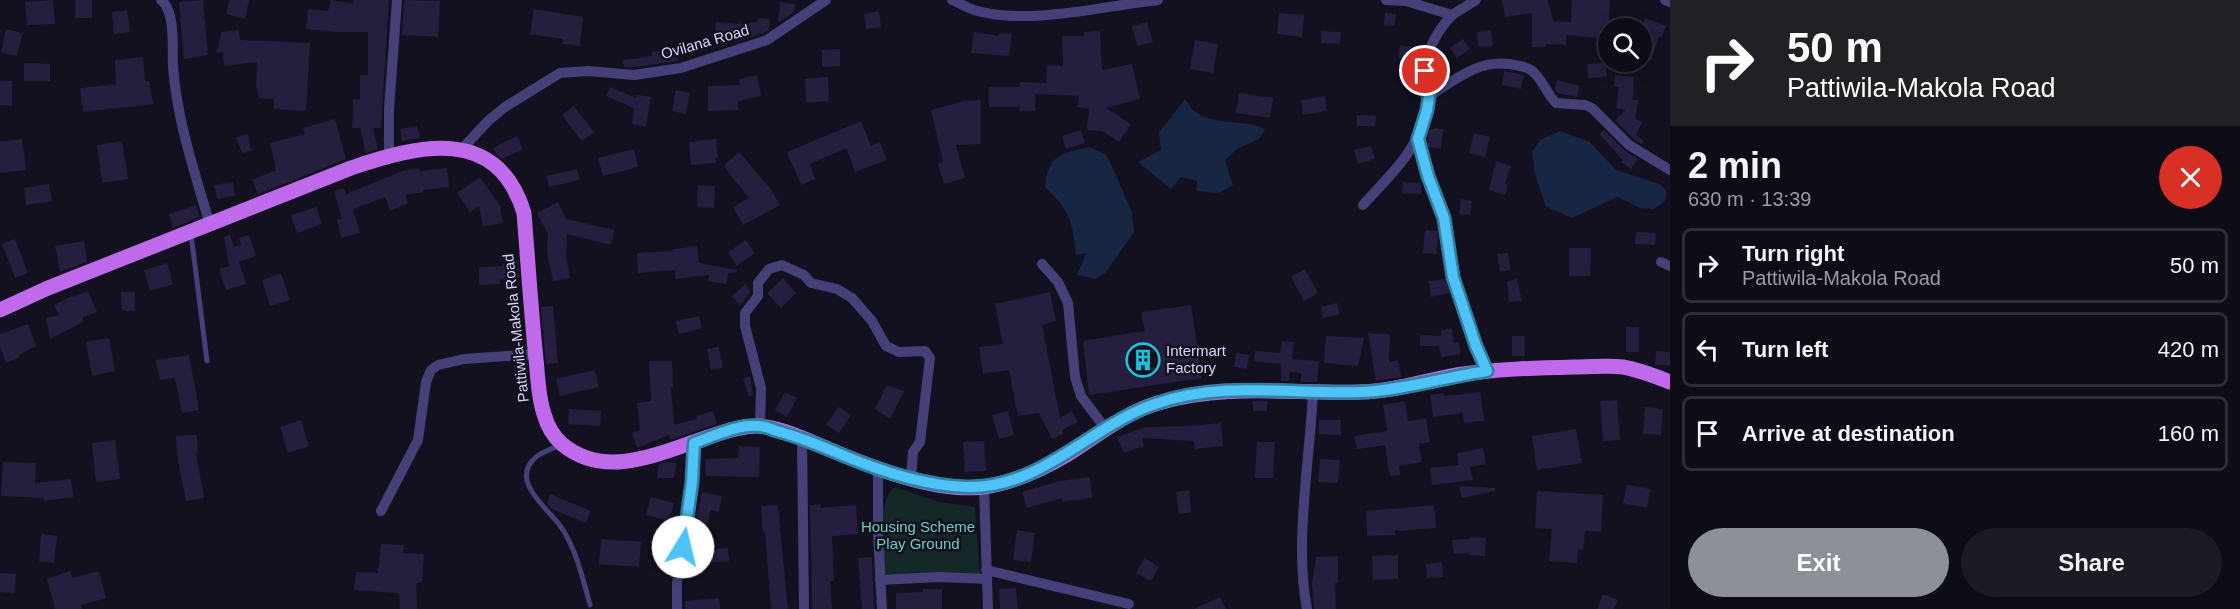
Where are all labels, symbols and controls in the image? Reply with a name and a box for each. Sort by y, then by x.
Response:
map controls [1598,18,1652,72]
button: search [1598,18,1652,72]
street label: Ovilana Road [659,21,751,62]
icon: right [1688,24,1766,102]
text: 50 m [1787,24,1883,71]
pin [1399,45,1450,96]
icon: arrive [1408,54,1441,87]
text: Pattiwila-Makola Road [1787,73,2056,103]
text: 2 min [1688,145,1782,186]
button: close [2159,146,2222,209]
text: 630 m · 13:39 [1688,188,1811,210]
text: Turn right [1742,241,1844,266]
icon: right [1691,249,1724,282]
street label: Pattiwila-Makola Road [499,253,532,403]
text: 50 m [2170,253,2219,278]
text: Pattiwila-Makola Road [1742,267,1941,289]
icon: left [1691,333,1724,366]
text: Turn left [1742,337,1828,362]
text: 420 m [2158,337,2219,362]
building icon: Intermart Factory [1125,342,1161,378]
place label: Intermart Factory [1166,342,1227,376]
icon: arrive [1691,417,1724,450]
text: Arrive at destination [1742,421,1955,446]
text: 160 m [2158,421,2219,446]
position arrow [651,515,715,579]
park label: Housing Scheme Play Ground [861,518,975,552]
button: Exit [1688,528,1949,597]
button: Share [1961,528,2222,597]

